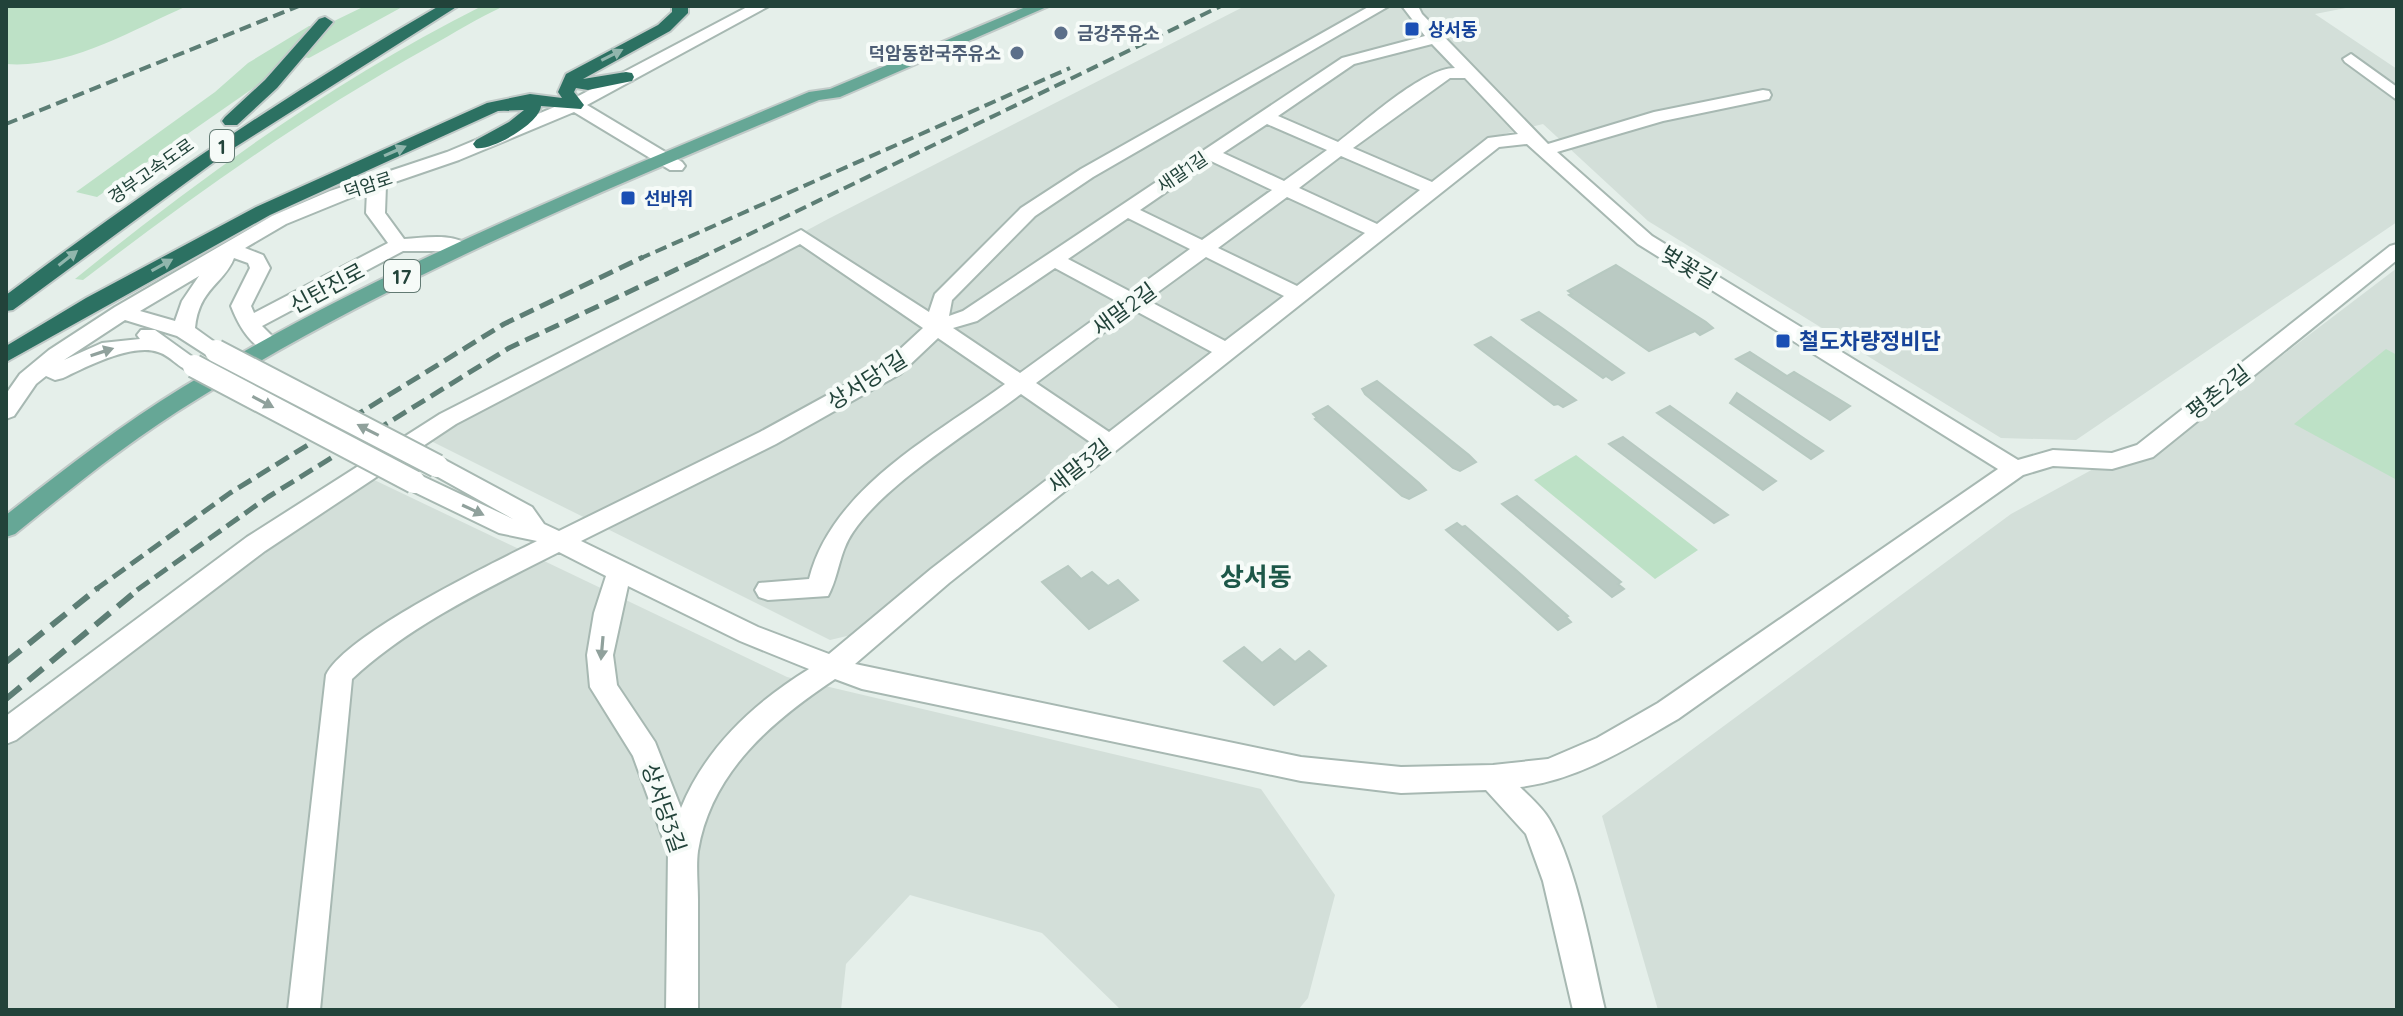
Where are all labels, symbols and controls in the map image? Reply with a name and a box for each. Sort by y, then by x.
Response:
place label: 상서동 [1428,18,1478,41]
marker: 상서동 [1403,20,1421,38]
place label: 금강주유소 [1077,22,1160,45]
marker: 금강주유소 [1052,24,1070,42]
place label: 덕암동한국주유소 [869,42,1001,65]
marker: 덕암동한국주유소 [1008,44,1026,62]
one-way arrow [600,48,624,62]
road number: 1 [210,130,234,162]
street label: 경부고속도로 [104,133,198,209]
one-way arrow [383,144,407,157]
street label: 새말1길 [1152,147,1212,197]
street label: 덕암로 [341,166,395,204]
place label: 선바위 [644,187,694,210]
marker: 선바위 [619,189,637,207]
street label: 벚꽃길 [1656,239,1722,295]
one-way arrow [58,250,78,266]
street label: 신탄진로 [285,257,369,319]
one-way arrow [151,259,173,273]
road number: 17 [384,260,420,292]
street label: 새말2길 [1086,276,1162,342]
place label: 철도차량정비단 [1799,327,1941,355]
marker: 철도차량정비단 [1774,332,1792,350]
one-way arrow [90,345,114,357]
street label: 상서당1길 [822,345,912,415]
street label: 평촌2길 [2181,359,2255,425]
one-way arrow [252,396,275,409]
one-way arrow [357,423,379,437]
street label: 새말3길 [1042,433,1116,499]
one-way arrow [462,503,485,517]
district label: 상서동 [1220,560,1292,593]
one-way arrow [595,636,608,661]
street label: 상서당3길 [636,760,692,856]

